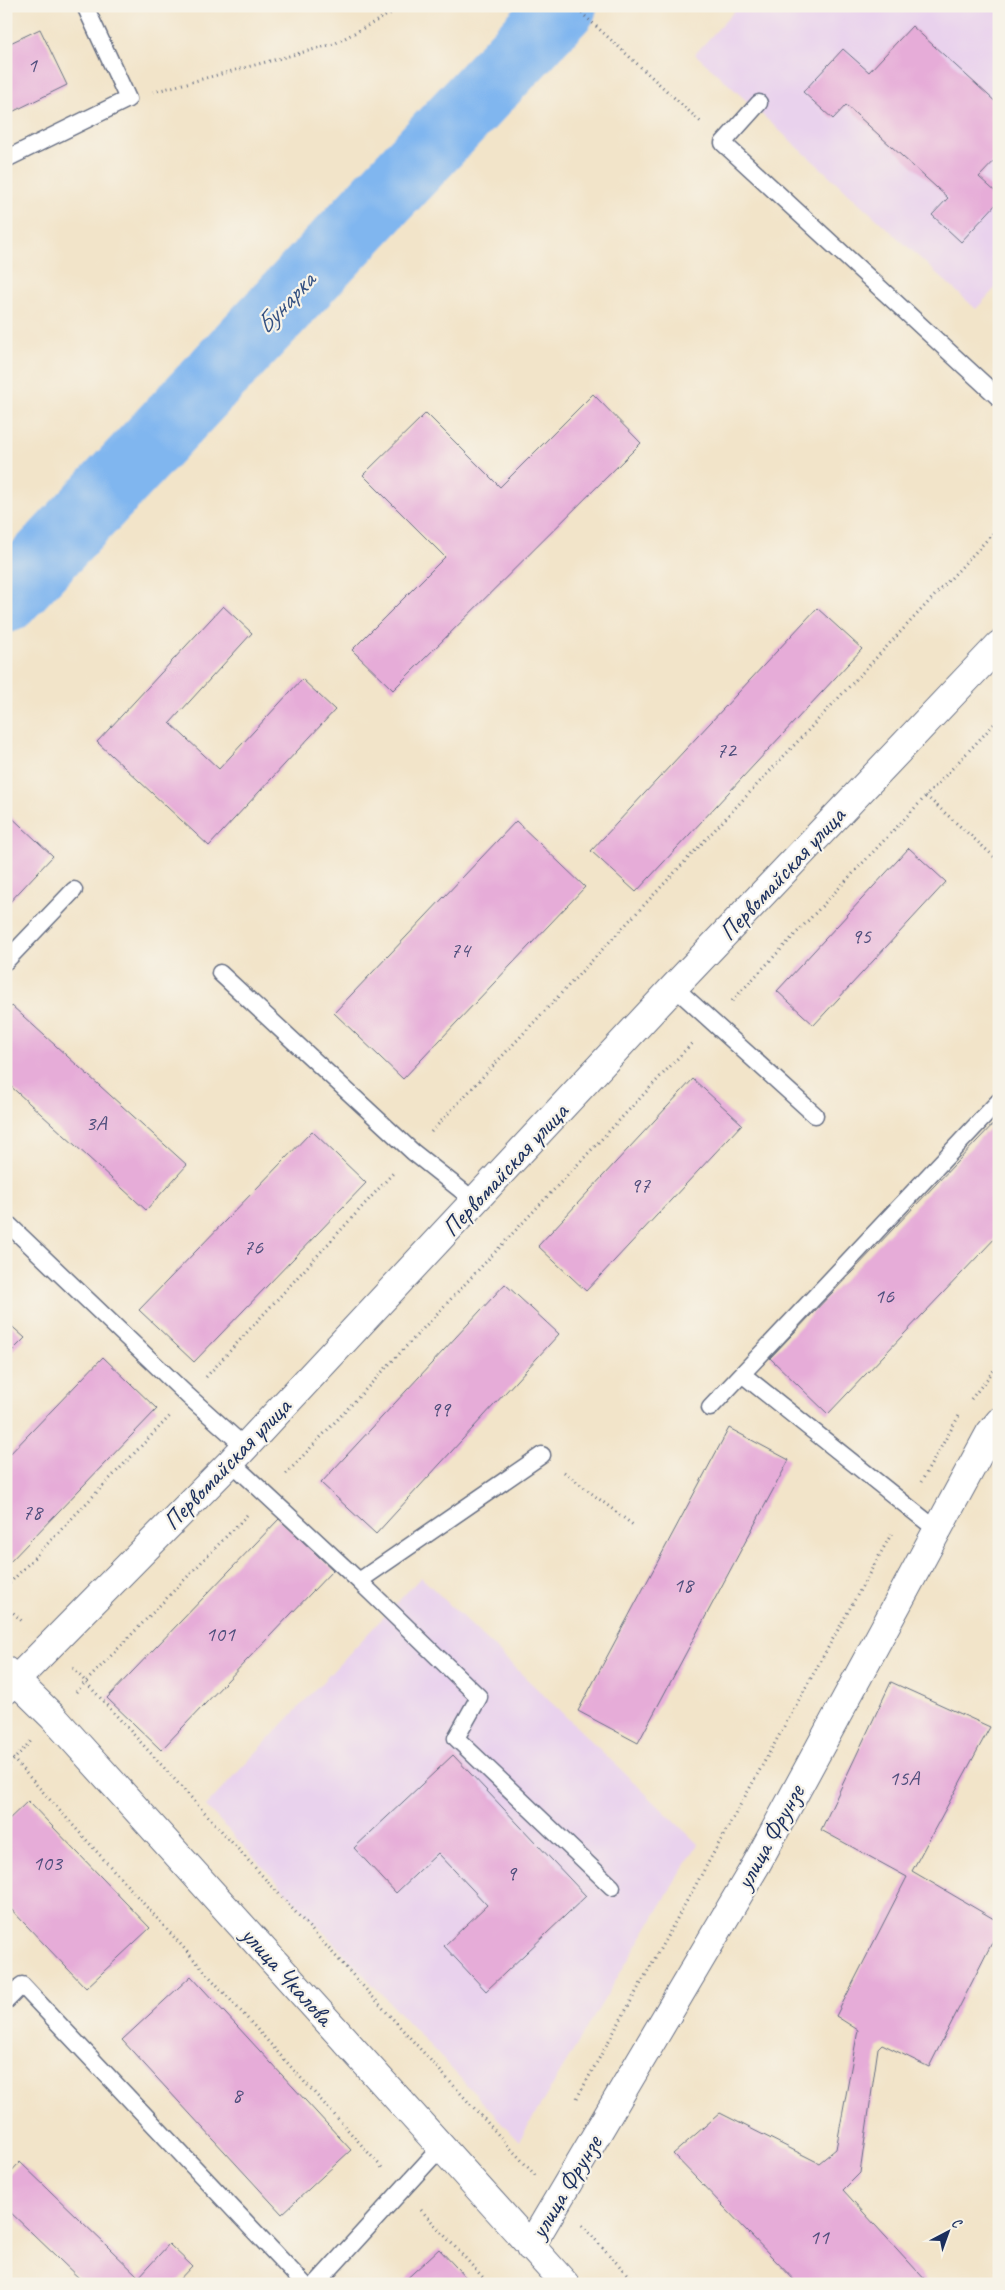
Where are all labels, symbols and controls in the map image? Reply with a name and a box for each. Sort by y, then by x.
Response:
house number: 1 [27,51,38,79]
water label: Бунарка [248,263,324,341]
house number: 72 [716,736,738,764]
street label: Первомайская улица [712,799,853,948]
house number: 95 [851,922,872,950]
house number: 74 [450,936,472,964]
street label: Первомайская улица [435,1095,576,1244]
house number: 3А [86,1109,107,1137]
house number: 97 [630,1171,651,1199]
house number: 76 [243,1233,264,1261]
house number: 16 [874,1282,895,1310]
street label: Первомайская улица [156,1390,299,1537]
house number: 99 [430,1395,452,1423]
house number: 78 [22,1498,44,1526]
house number: 18 [673,1571,695,1599]
house number: 101 [205,1620,236,1648]
house number: 15А [889,1764,920,1792]
street label: улица Фрунзе [727,1778,813,1897]
house number: 103 [32,1849,64,1877]
house number: 9 [506,1859,518,1887]
street label: улица Чкалова [233,1918,342,2034]
house number: 8 [232,2081,244,2109]
street label: улица Фрунзе [522,2128,610,2246]
north arrow [922,2208,972,2258]
text: С [948,2214,966,2233]
house number: 11 [809,2223,830,2251]

